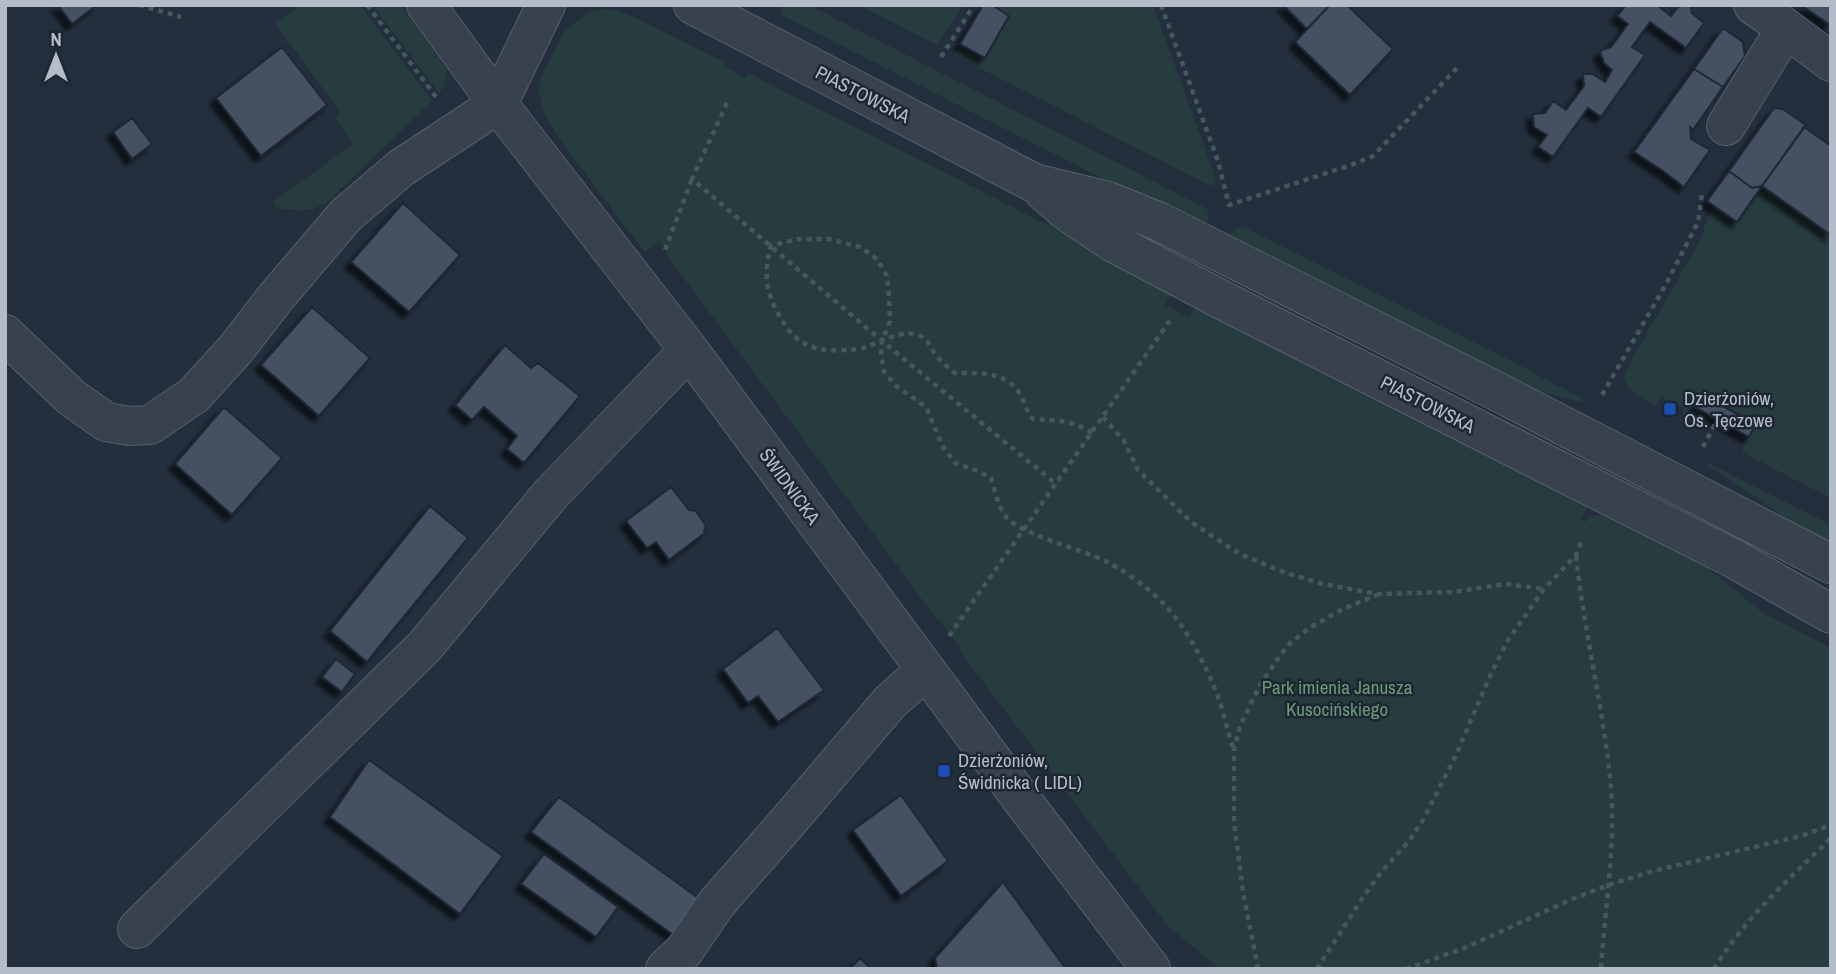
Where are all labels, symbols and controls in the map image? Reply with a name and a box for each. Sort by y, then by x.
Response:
north arrow [21,21,91,91]
text: N [50,26,62,52]
street label: PIASTOWSKA [811,59,915,129]
street label: PIASTOWSKA [1376,369,1480,439]
place label: Dzierżoniów, Os. Tęczowe [1684,385,1774,433]
marker: Dzierżoniów, Os. Tęczowe [1662,401,1678,417]
street label: ŚWIDNICKA [754,443,827,530]
park label: Park imienia Janusza Kusocińskiego [1262,674,1413,722]
place label: Dzierżoniów, Świdnicka ( LIDL) [958,747,1082,795]
marker: Dzierżoniów, Świdnicka ( LIDL) [936,763,952,779]

